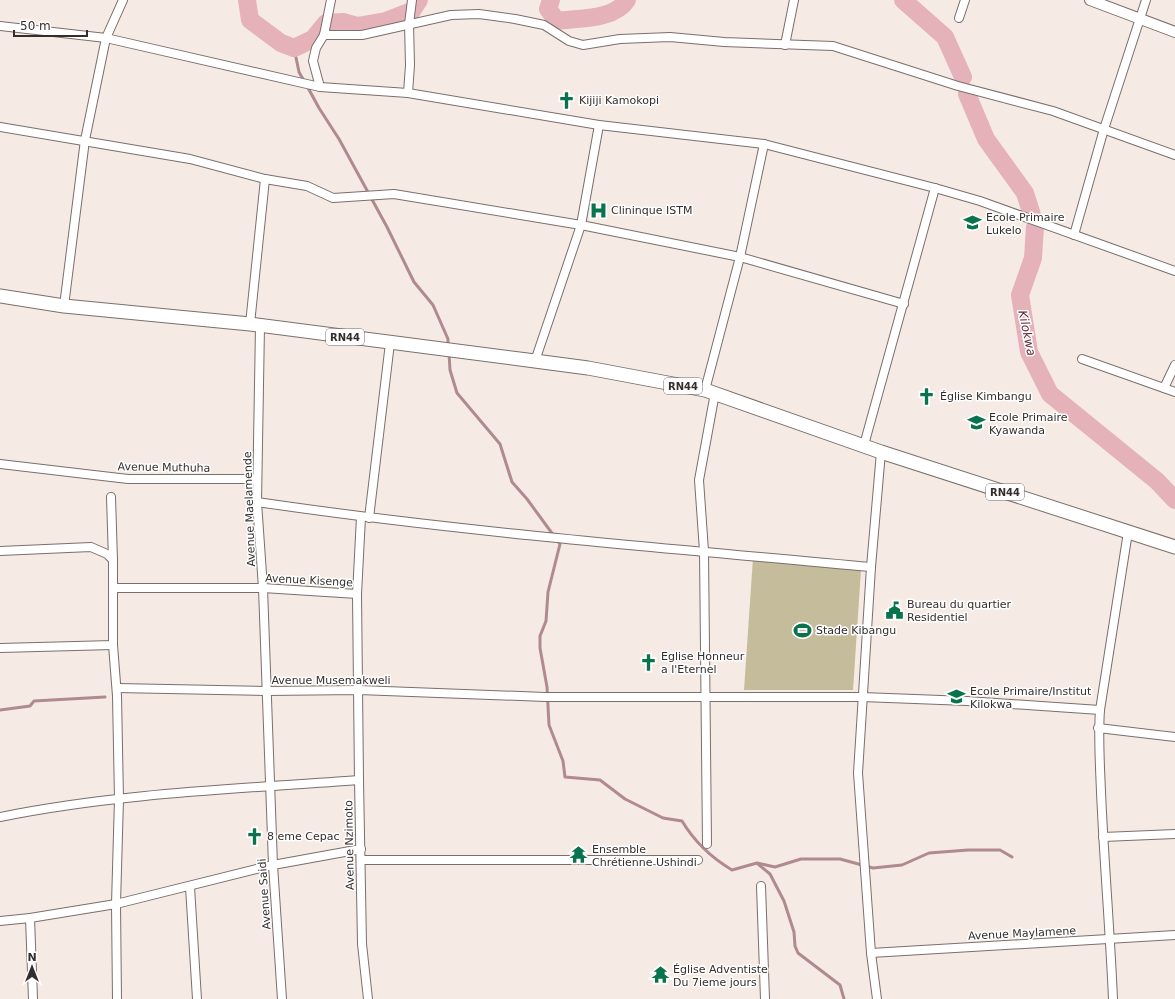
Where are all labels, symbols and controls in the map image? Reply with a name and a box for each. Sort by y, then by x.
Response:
scale bar [14,12,87,38]
text: 50 m [20,19,51,33]
church icon: Kijiji Kamokopi [556,90,576,110]
place label: Kijiji Kamokopi [579,94,659,107]
hospital icon: Clininque ISTM [588,200,608,220]
place label: Clininque ISTM [611,204,692,217]
place label: Ecole Primaire Lukelo [986,211,1065,237]
school or university icon: Ecole Primaire Lukelo [963,213,983,233]
water label: Kilokwa [1015,309,1039,357]
road number: RN44 [326,329,364,345]
road number: RN44 [664,378,702,394]
church icon: Église Kimbangu [917,386,937,406]
place label: Église Kimbangu [940,390,1032,403]
place label: Ecole Primaire Kyawanda [989,411,1068,437]
school or university icon: Ecole Primaire Kyawanda [966,413,986,433]
street label: Avenue Maelamende [241,451,258,567]
street label: Avenue Muthuha [117,460,210,475]
road number: RN44 [986,484,1024,500]
street label: Avenue Kisenge [265,572,353,589]
place label: Bureau du quartier Residentiel [907,598,1012,624]
public building icon: Bureau du quartier Residentiel [884,600,904,620]
sports icon: Stade Kibangu [793,620,813,640]
place label: Stade Kibangu [816,624,896,637]
place label: Eglise Honneur a l'Eternel [661,650,745,676]
church icon: Eglise Honneur a l'Eternel [638,652,658,672]
street label: Avenue Musemakweli [271,674,391,687]
place label: Ecole Primaire/Institut Kilokwa [970,685,1092,711]
school or university icon: Ecole Primaire/Institut Kilokwa [947,687,967,707]
street label: Avenue Nzimoto [342,800,357,890]
church icon: 8 eme Cepac [244,826,264,846]
place label: 8 eme Cepac [267,830,339,843]
place label: Ensemble Chrétienne Ushindi [592,843,697,869]
temple icon: Ensemble Chrétienne Ushindi [569,845,589,865]
street label: Avenue Saidi [256,858,273,930]
street label: Avenue Maylamene [968,924,1077,943]
north arrow [12,947,52,987]
text: N [27,951,37,964]
place label: Église Adventiste Du 7ieme jours [673,963,768,989]
temple icon: Église Adventiste Du 7ieme jours [650,965,670,985]

